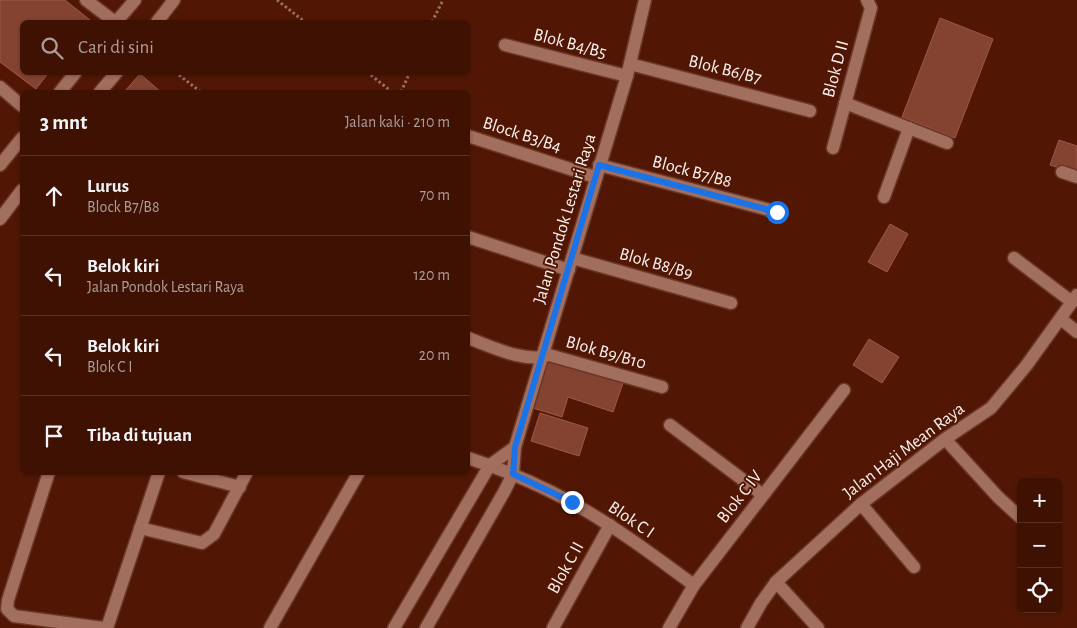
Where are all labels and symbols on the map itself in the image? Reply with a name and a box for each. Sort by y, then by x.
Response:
street label: Blok B4/B5 [532,26,608,62]
street label: Blok D II [820,38,852,100]
street label: Blok B6/B7 [687,52,763,88]
street label: Block B3/B4 [480,114,564,156]
street label: Jalan Pondok Lestari Raya [531,132,599,306]
street label: Block B7/B8 [650,153,734,191]
route start [766,201,789,224]
street label: Blok B8/B9 [617,245,695,283]
street label: Blok B9/B10 [564,333,648,373]
street label: Jalan Haji Mean Raya [840,400,968,502]
street label: Blok C IV [714,467,766,527]
route end [561,491,584,514]
street label: Blok C I [605,498,657,542]
street label: Blok C II [545,539,587,597]

